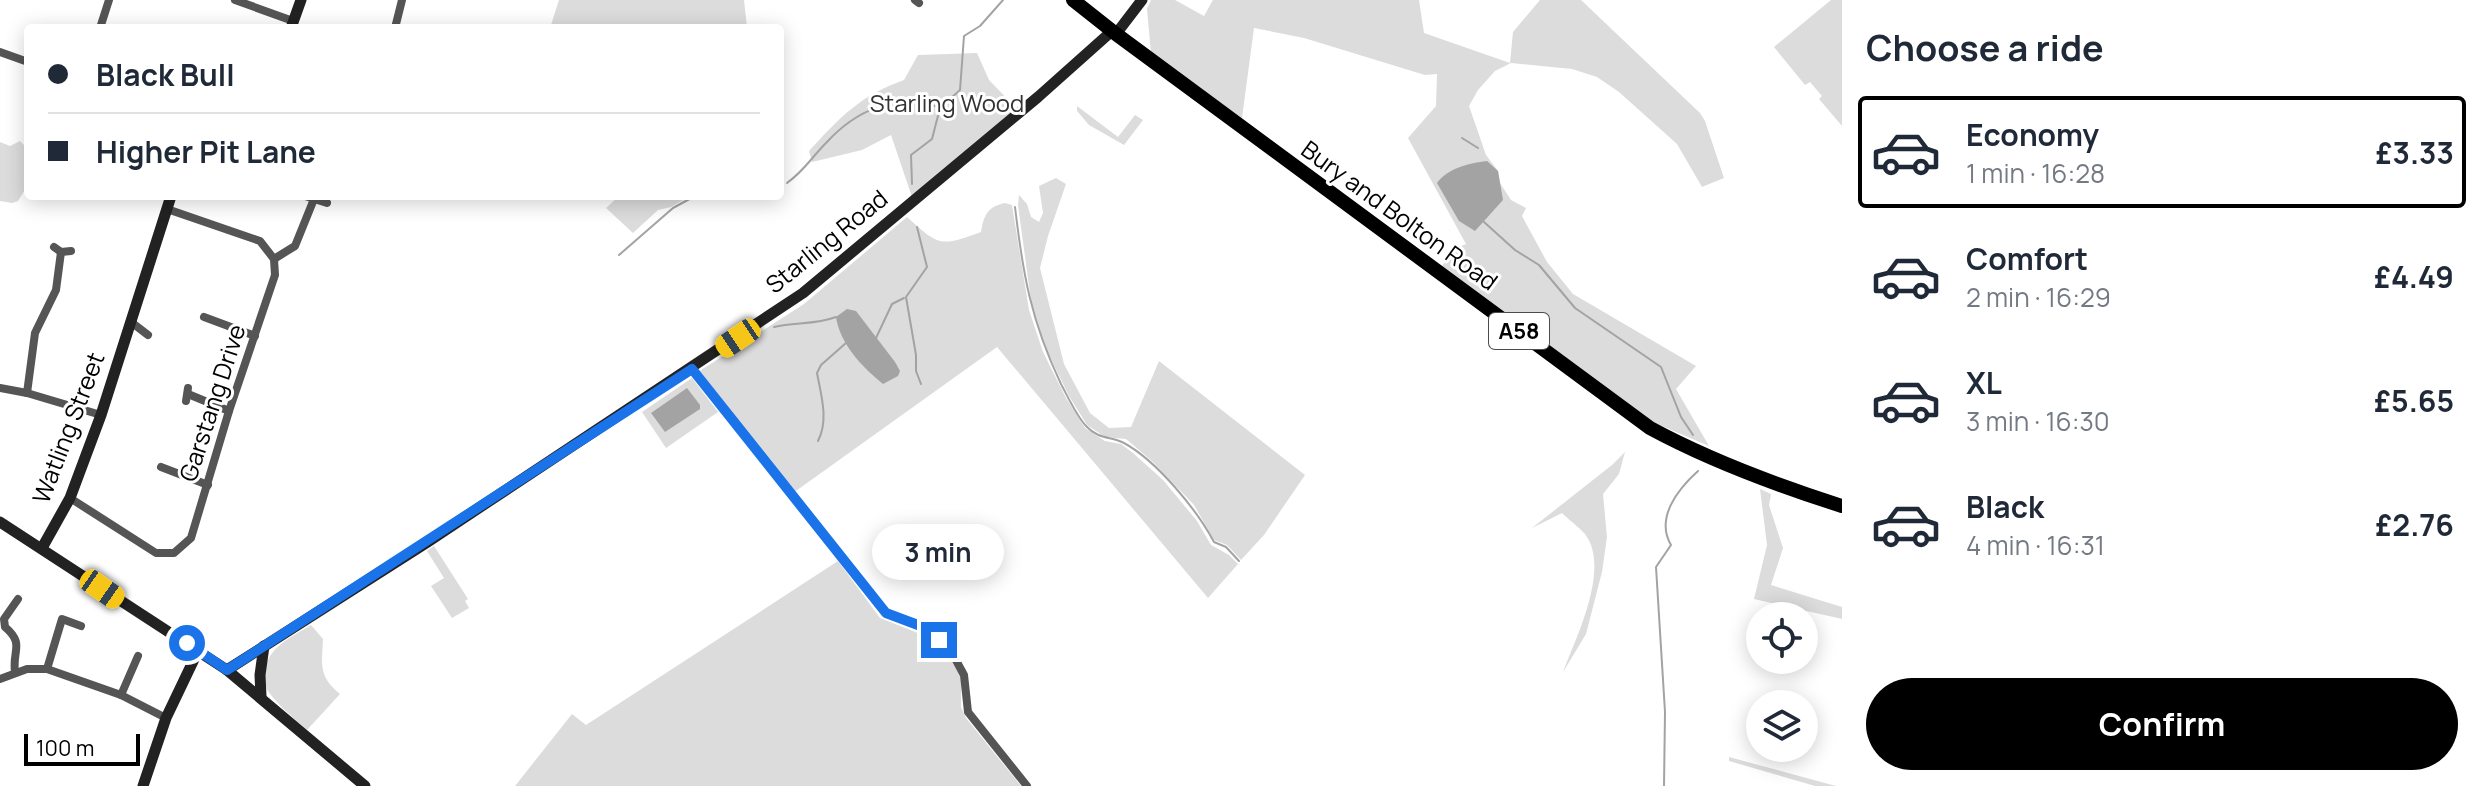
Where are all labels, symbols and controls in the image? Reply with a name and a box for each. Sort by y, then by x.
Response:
text: Choose a ride [1866,23,2104,72]
text: Black Bull [96,54,235,95]
park label: Starling Wood [870,86,1024,119]
text: Economy [1966,114,2099,155]
icon: car [1870,116,1942,188]
text: Higher Pit Lane [96,131,316,172]
street label: Bury and Bolton Road [1295,132,1505,297]
text: £3.33 [2375,132,2454,173]
text: 1 min · 16:28 [1966,155,2105,191]
street label: Starling Road [758,182,894,300]
text: Comfort [1966,238,2088,279]
icon: car [1870,240,1942,312]
text: £4.49 [2374,256,2454,297]
text: 2 min · 16:29 [1966,279,2111,315]
road number: A58 [1489,313,1549,349]
car [711,315,765,361]
street label: Garstang Drive [171,320,253,485]
street label: Watling Street [24,347,112,508]
text: XL [1966,362,2002,403]
icon: car [1870,364,1942,436]
text: £5.65 [2374,380,2454,421]
text: 3 min · 16:30 [1966,403,2110,439]
text: Black [1966,486,2044,527]
icon: car [1870,488,1942,560]
text: £2.76 [2375,504,2454,545]
callout: 3 min [873,524,1005,580]
text: 4 min · 16:31 [1966,527,2105,563]
text: 3 min [904,534,972,570]
car [75,565,129,613]
map controls [1746,602,1818,762]
button: locate [1746,602,1818,674]
route end [921,622,957,658]
route start [169,625,205,661]
button: Confirm [1866,678,2458,770]
button: layers [1746,690,1818,762]
scale bar [24,730,140,766]
text: 100 m [36,733,94,763]

